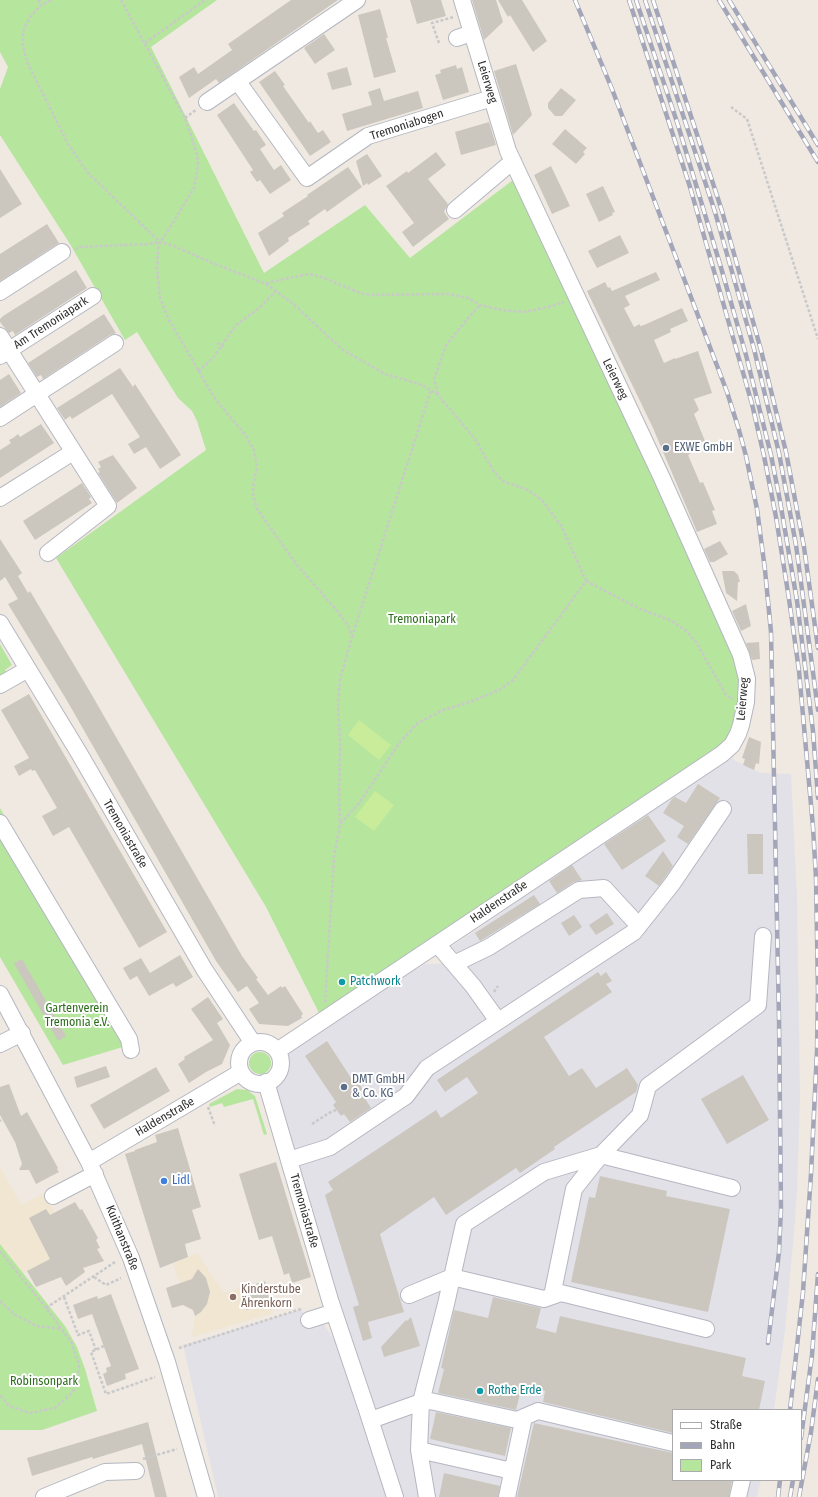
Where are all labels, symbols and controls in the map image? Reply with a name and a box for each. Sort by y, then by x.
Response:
street label: Leierweg [474,59,500,105]
street label: Tremoniabogen [369,106,445,144]
street label: Am Tremoniapark [11,294,91,352]
street label: Leierweg [599,356,631,402]
place label: EXWE GmbH [674,441,733,455]
marker: EXWE GmbH [661,443,671,453]
park label: Tremoniapark [388,613,456,627]
street label: Leierweg [734,677,752,721]
street label: Tremoniastraße [100,797,150,871]
street label: Haldenstraße [468,878,530,926]
place label: Patchwork [350,975,401,989]
marker: Patchwork [337,977,347,987]
park label: Gartenverein Tremonia e.V. [45,1002,109,1030]
place label: DMT GmbH & Co. KG [352,1073,405,1101]
marker: DMT GmbH & Co. KG [339,1082,349,1092]
street label: Haldenstraße [133,1094,197,1140]
street label: Tremoniastraße [287,1172,321,1250]
place label: Lidl [172,1174,190,1188]
marker: Lidl [159,1176,169,1186]
street label: Kuithanstraße [102,1203,142,1273]
place label: Kinderstube Ährenkorn [241,1283,301,1311]
marker: Kinderstube Ährenkorn [228,1292,238,1302]
park label: Robinsonpark [10,1375,78,1389]
place label: Rothe Erde [488,1384,541,1398]
marker: Rothe Erde [475,1386,485,1396]
legend [672,1409,802,1481]
text: Straße [710,1418,742,1432]
text: Bahn [710,1438,735,1452]
text: Park [710,1458,731,1472]

